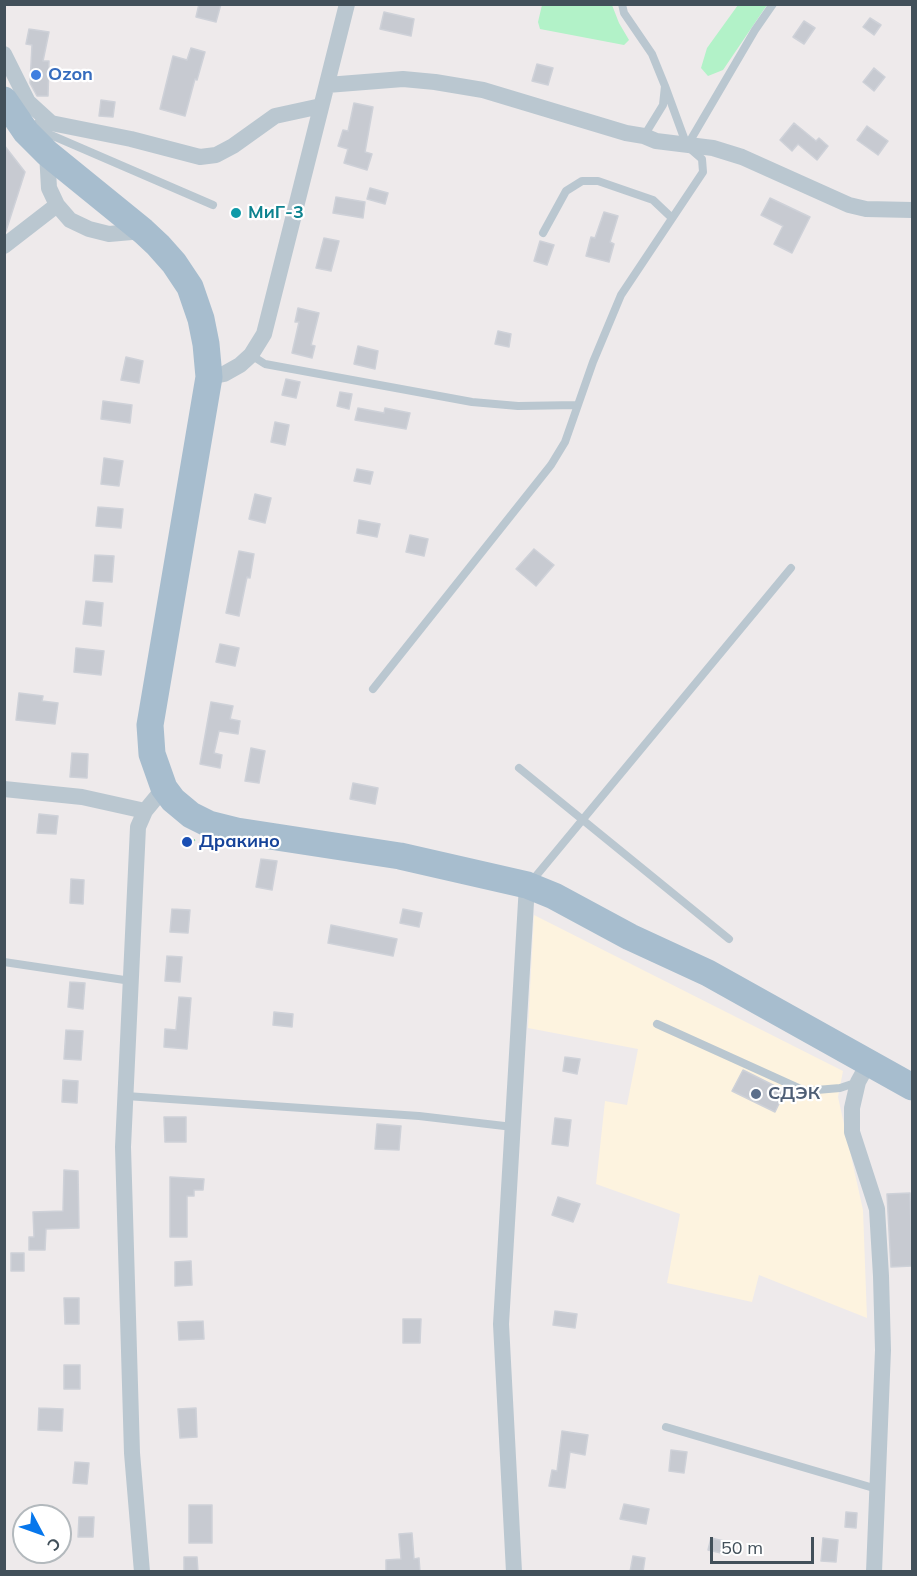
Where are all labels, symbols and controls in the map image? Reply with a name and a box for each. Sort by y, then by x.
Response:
place label: Ozon [48,64,93,86]
marker: Ozon [29,68,43,82]
place label: МиГ-3 [248,202,304,224]
marker: МиГ-3 [229,206,243,220]
place label: Дракино [199,831,280,853]
marker: Дракино [180,835,194,849]
place label: СДЭК [768,1083,820,1105]
marker: СДЭК [749,1087,763,1101]
north arrow [12,1504,72,1564]
scale bar [713,1525,816,1563]
text: С [43,1534,65,1555]
text: 50 m [721,1536,763,1559]

